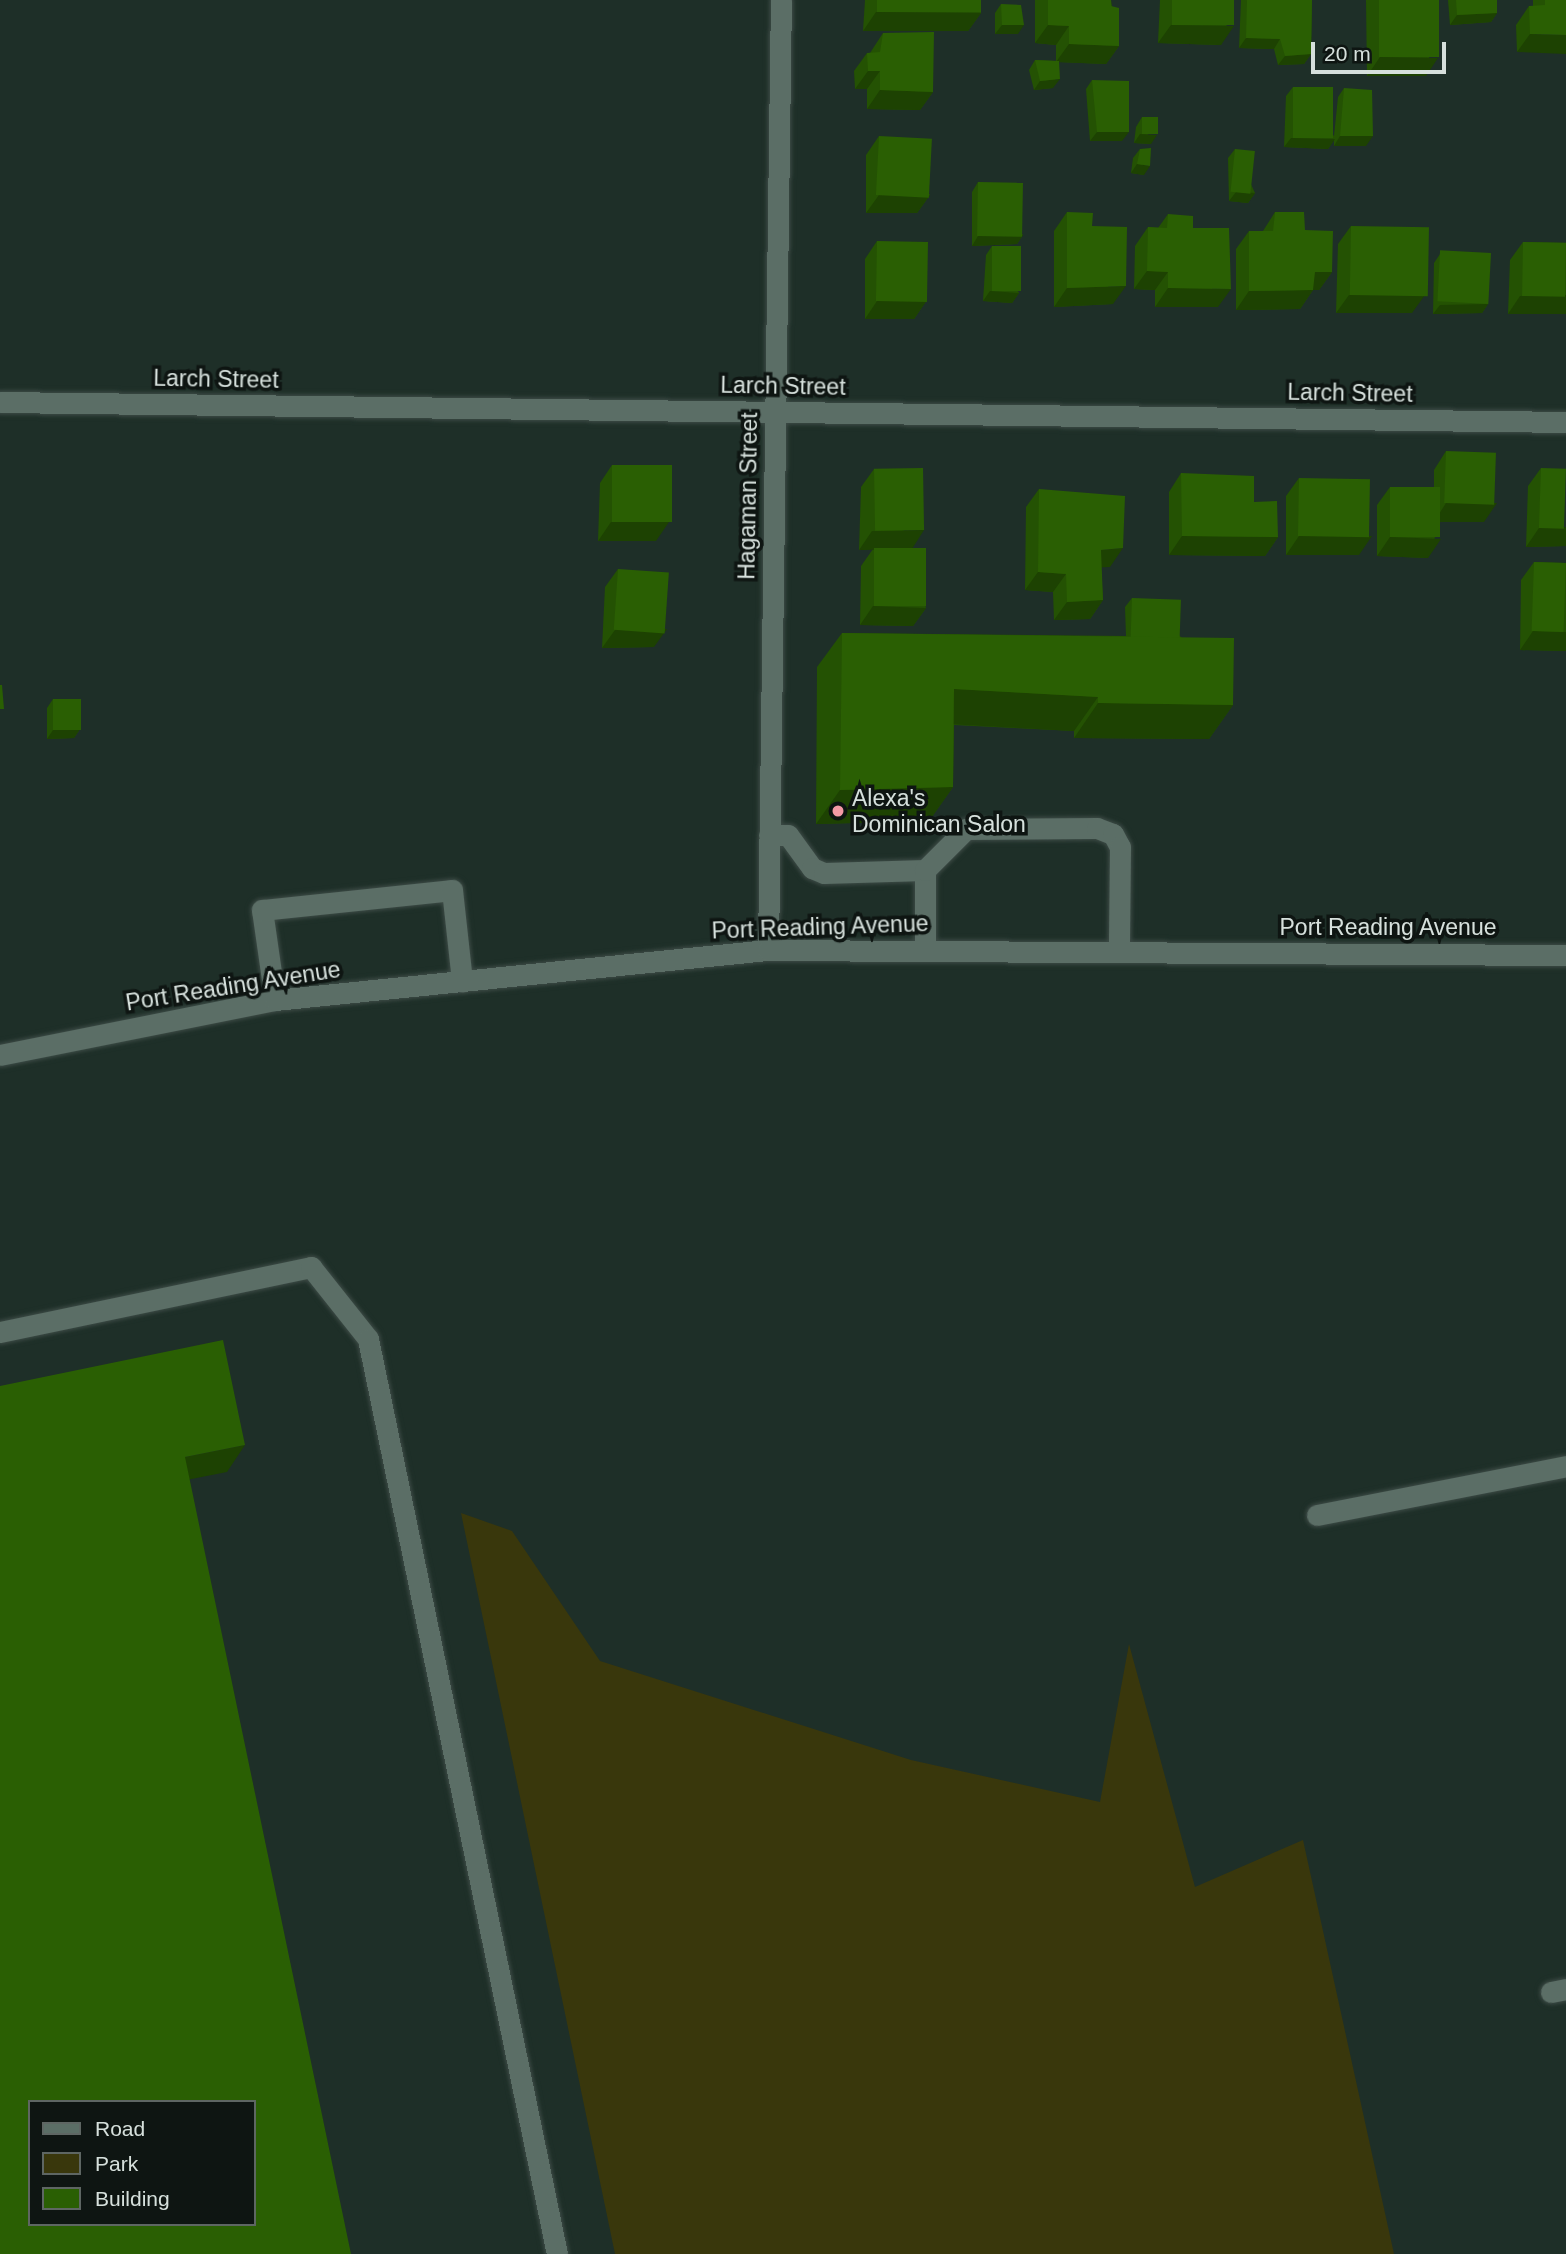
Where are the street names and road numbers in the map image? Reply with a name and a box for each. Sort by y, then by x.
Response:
street label: Larch Street [153,364,279,394]
street label: Larch Street [720,371,846,401]
street label: Larch Street [1287,378,1413,408]
street label: Hagaman Street [733,412,763,580]
street label: Port Reading Avenue [710,909,930,945]
street label: Port Reading Avenue [1279,913,1497,941]
street label: Port Reading Avenue [123,955,343,1017]

